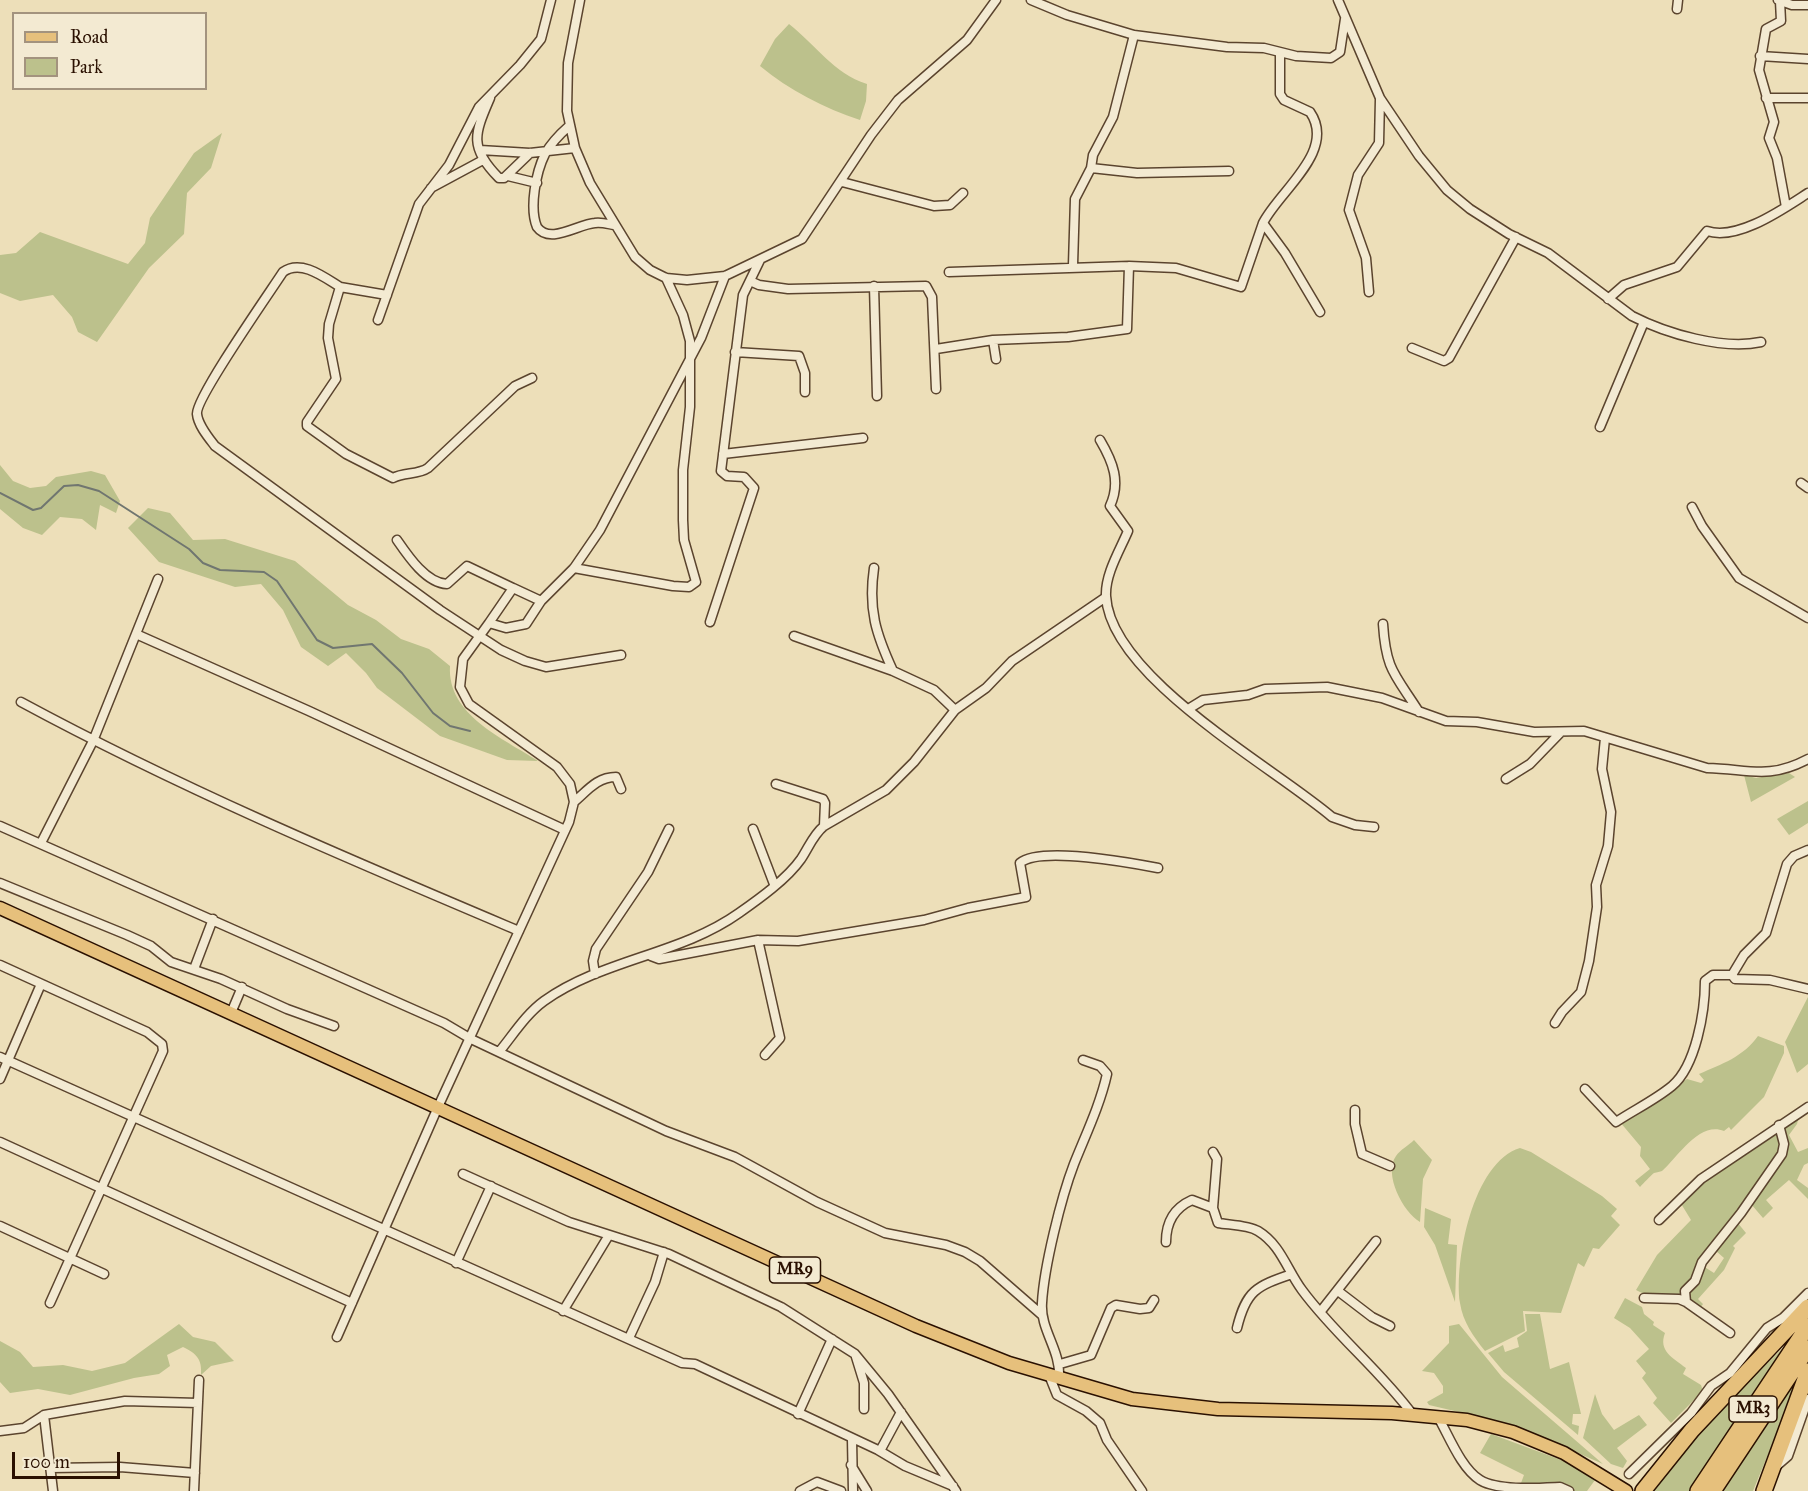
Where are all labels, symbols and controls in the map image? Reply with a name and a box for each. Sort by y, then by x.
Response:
legend [12,12,207,90]
text: Road [70,26,108,48]
text: Park [70,56,103,78]
road number: MR9 [770,1257,820,1283]
road number: MR3 [1729,1396,1777,1422]
scale bar [15,1440,123,1478]
text: 100 m [23,1451,70,1473]

